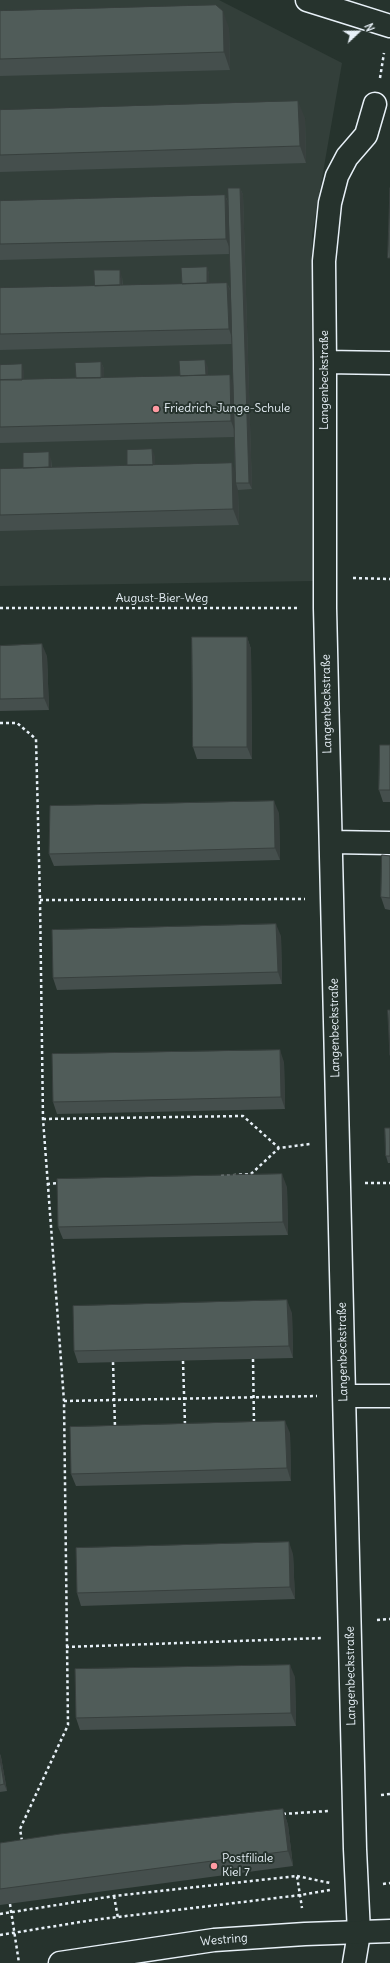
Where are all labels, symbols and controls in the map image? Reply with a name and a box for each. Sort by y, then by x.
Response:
north arrow [338,12,378,52]
text: N [361,21,377,34]
street label: Langenbeckstraße [318,330,332,430]
place label: Friedrich-Junge-Schule [164,402,290,416]
marker: Friedrich-Junge-Schule [151,404,161,414]
street label: August-Bier-Weg [116,592,208,606]
street label: Langenbeckstraße [319,654,335,754]
street label: Langenbeckstraße [327,978,343,1078]
street label: Langenbeckstraße [335,1302,351,1402]
street label: Langenbeckstraße [343,1626,359,1726]
place label: Postfiliale Kiel 7 [222,1852,273,1880]
marker: Postfiliale Kiel 7 [209,1861,219,1871]
street label: Westring [200,1931,248,1949]

